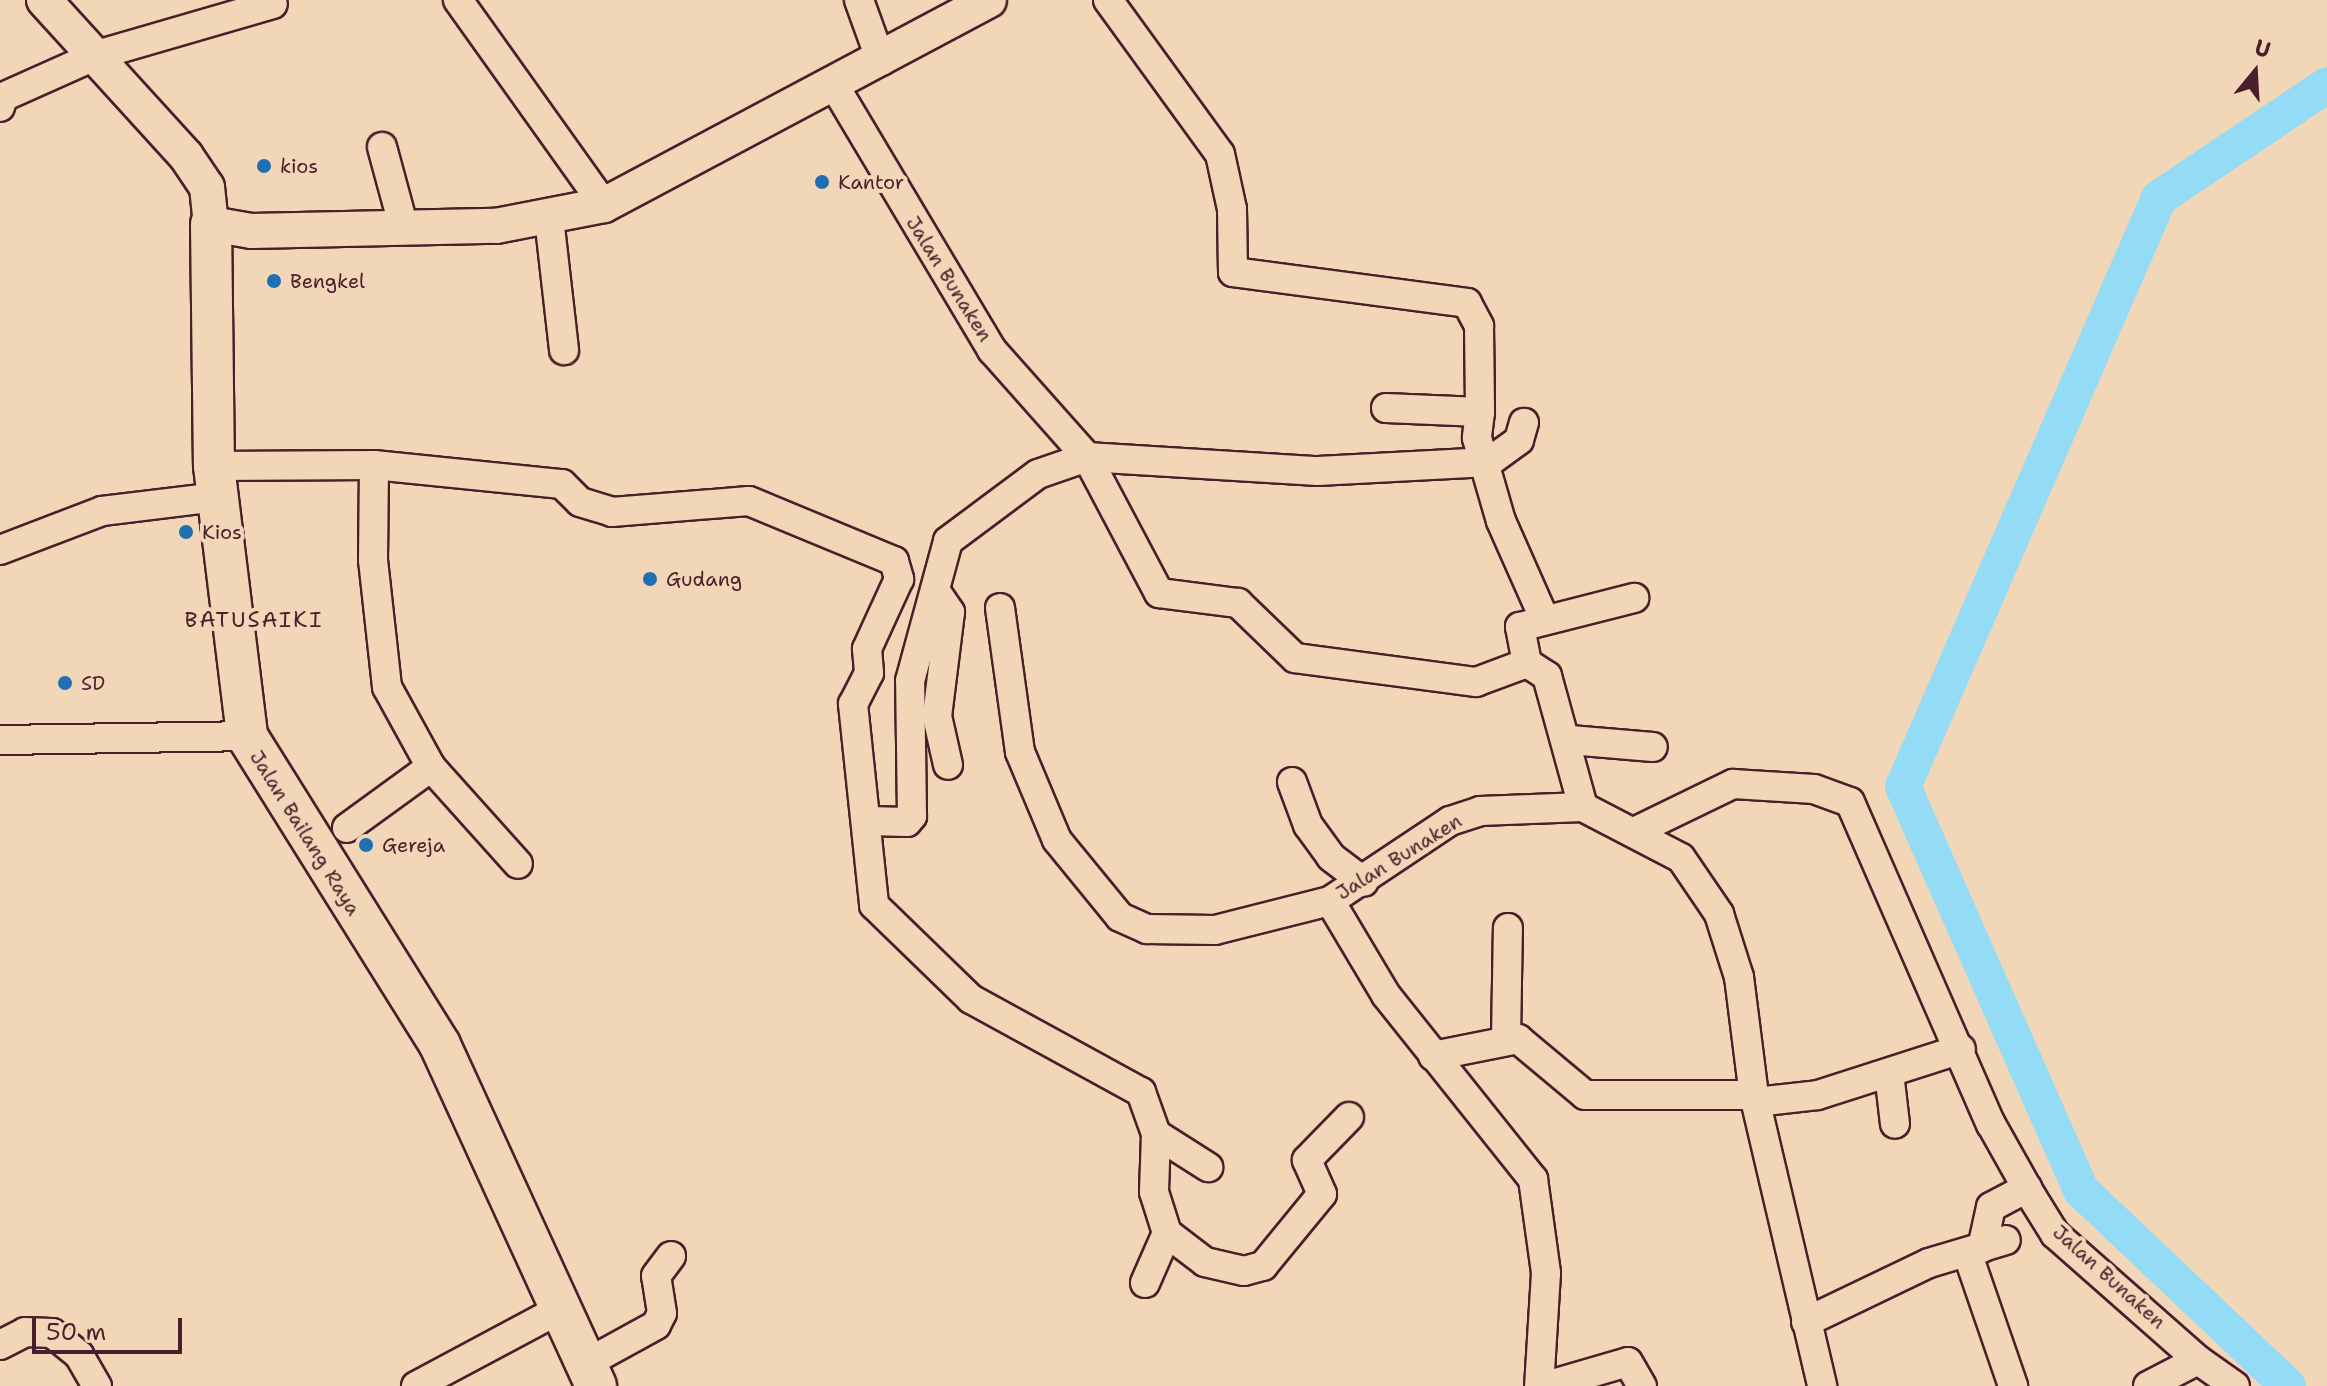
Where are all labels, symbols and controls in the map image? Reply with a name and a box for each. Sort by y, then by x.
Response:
north arrow [2215,32,2295,112]
text: U [2251,33,2274,65]
place label: kios [280,154,318,178]
marker: kios [255,157,273,175]
place label: Kantor [838,170,904,194]
marker: Kantor [813,173,831,191]
street label: Jalan Bunaken [901,212,997,346]
place label: Bengkel [290,269,365,293]
marker: Bengkel [265,272,283,290]
place label: Kios [202,520,242,544]
marker: Kios [177,523,195,541]
place label: Gudang [666,567,742,591]
marker: Gudang [641,570,659,588]
district label: BATUSAIKI [184,607,324,633]
place label: SD [81,671,105,695]
marker: SD [56,674,74,692]
street label: Jalan Bailang Raya [245,746,365,920]
street label: Jalan Bunaken [1332,809,1466,905]
place label: Gereja [382,833,445,857]
marker: Gereja [357,836,375,854]
street label: Jalan Bunaken [2048,1220,2170,1334]
scale bar [36,1302,186,1352]
text: 50 m [46,1316,106,1348]

